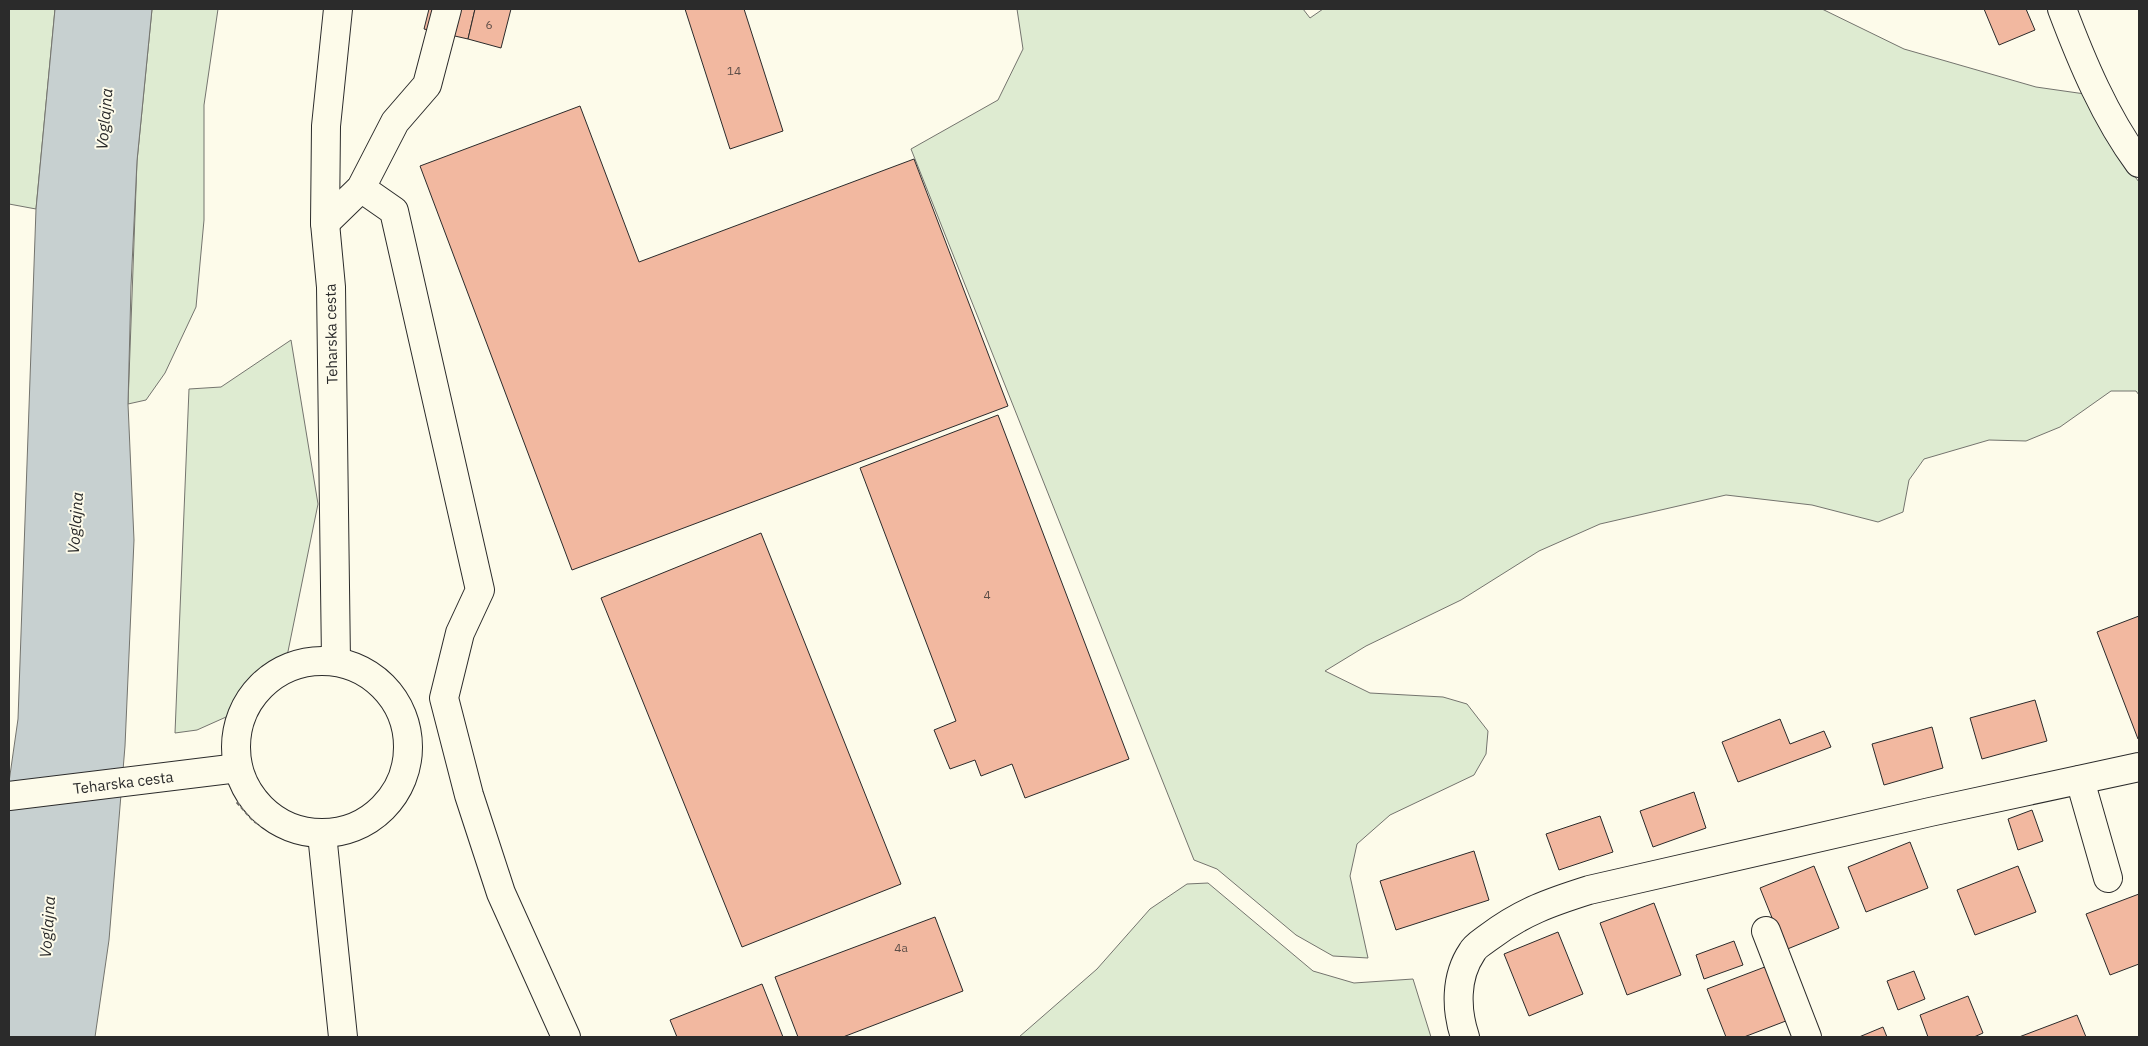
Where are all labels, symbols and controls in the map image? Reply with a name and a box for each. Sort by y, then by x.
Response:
house number: 6 [485,17,493,32]
house number: 14 [727,63,741,78]
water label: Voglajna [91,87,117,151]
street label: Teharska cesta [321,283,341,385]
water label: Voglajna [63,491,87,555]
house number: 4 [983,587,991,602]
street label: Teharska cesta [72,766,174,798]
water label: Voglajna [35,895,59,959]
house number: 4a [894,940,908,955]

